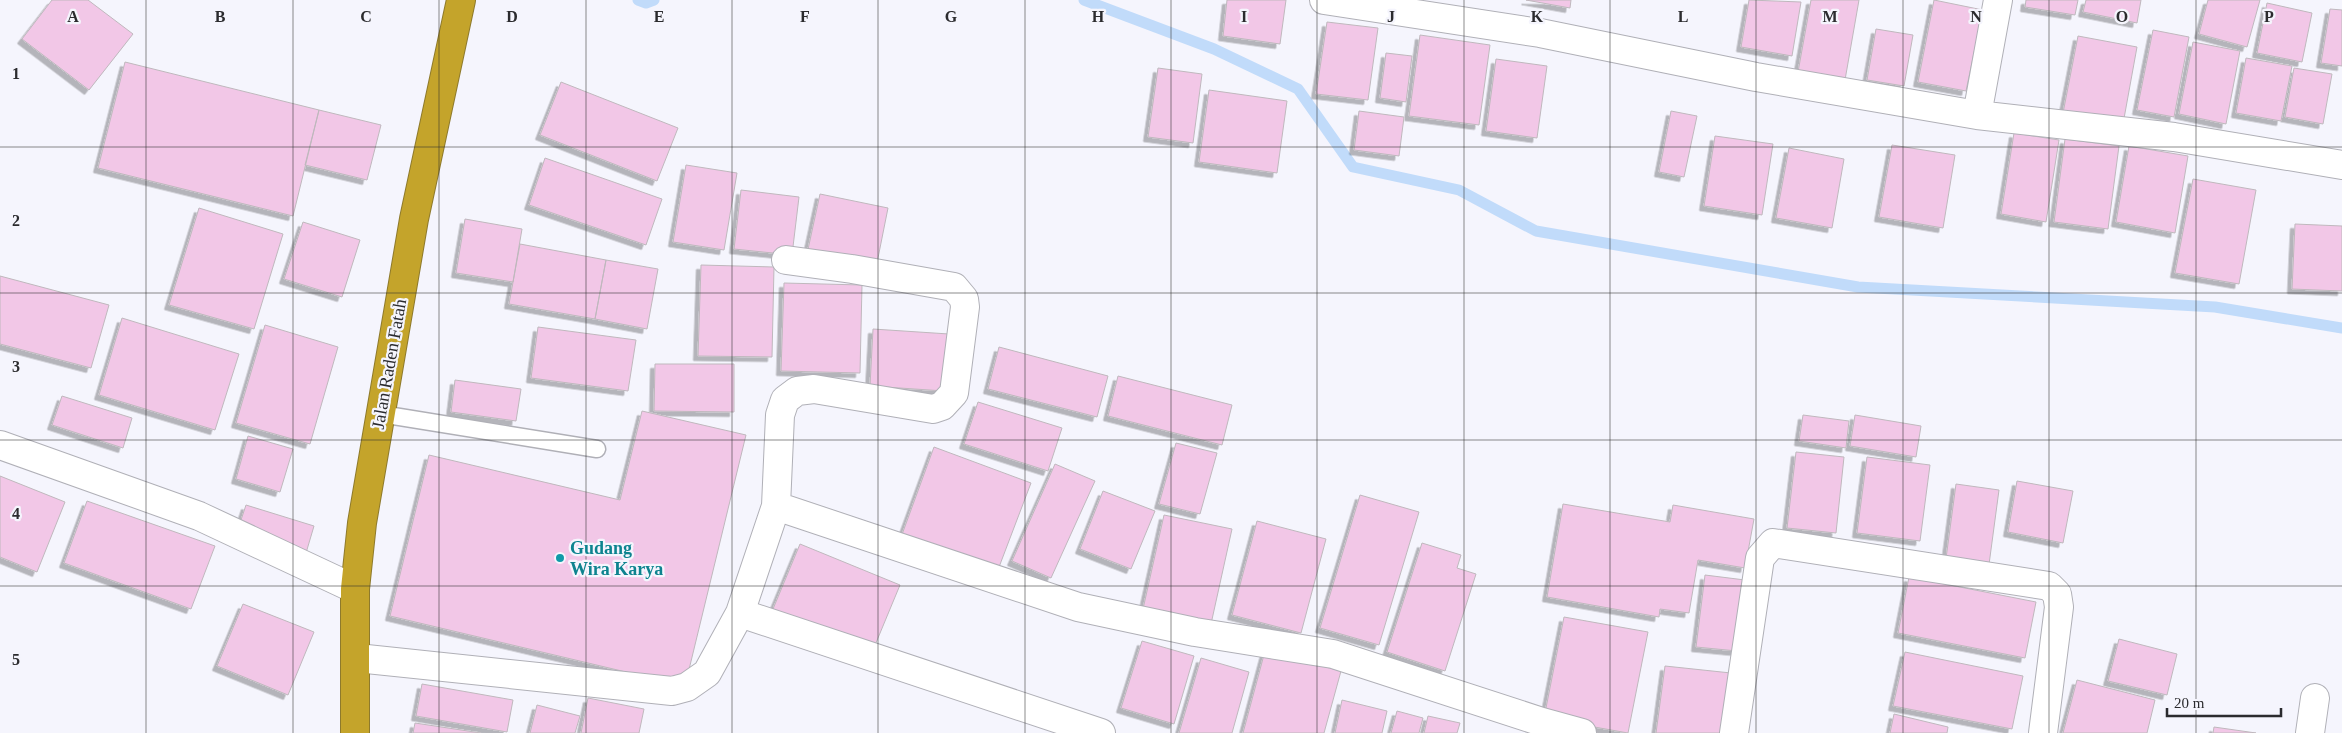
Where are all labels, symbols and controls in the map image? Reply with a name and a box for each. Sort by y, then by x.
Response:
text: A [67,8,79,25]
text: B [215,8,226,25]
text: C [360,8,372,25]
text: D [506,8,518,25]
text: E [654,8,664,25]
text: F [800,8,810,25]
text: G [945,8,958,25]
text: H [1092,8,1105,25]
text: I [1241,8,1247,25]
text: J [1387,8,1395,25]
text: K [1531,8,1544,25]
text: L [1678,8,1688,25]
text: M [1822,8,1838,25]
text: N [1970,8,1982,25]
text: O [2116,8,2128,25]
text: P [2264,8,2274,25]
text: 1 [12,65,20,82]
text: 2 [12,212,20,229]
street label: Jalan Raden Fatah [368,297,410,431]
text: 3 [12,358,20,375]
text: 4 [12,505,20,522]
place label: Gudang Wira Karya [570,538,663,579]
marker: Gudang Wira Karya [554,552,566,564]
text: 5 [12,651,20,668]
scale bar [2167,686,2281,718]
text: 20 m [2174,695,2205,711]

